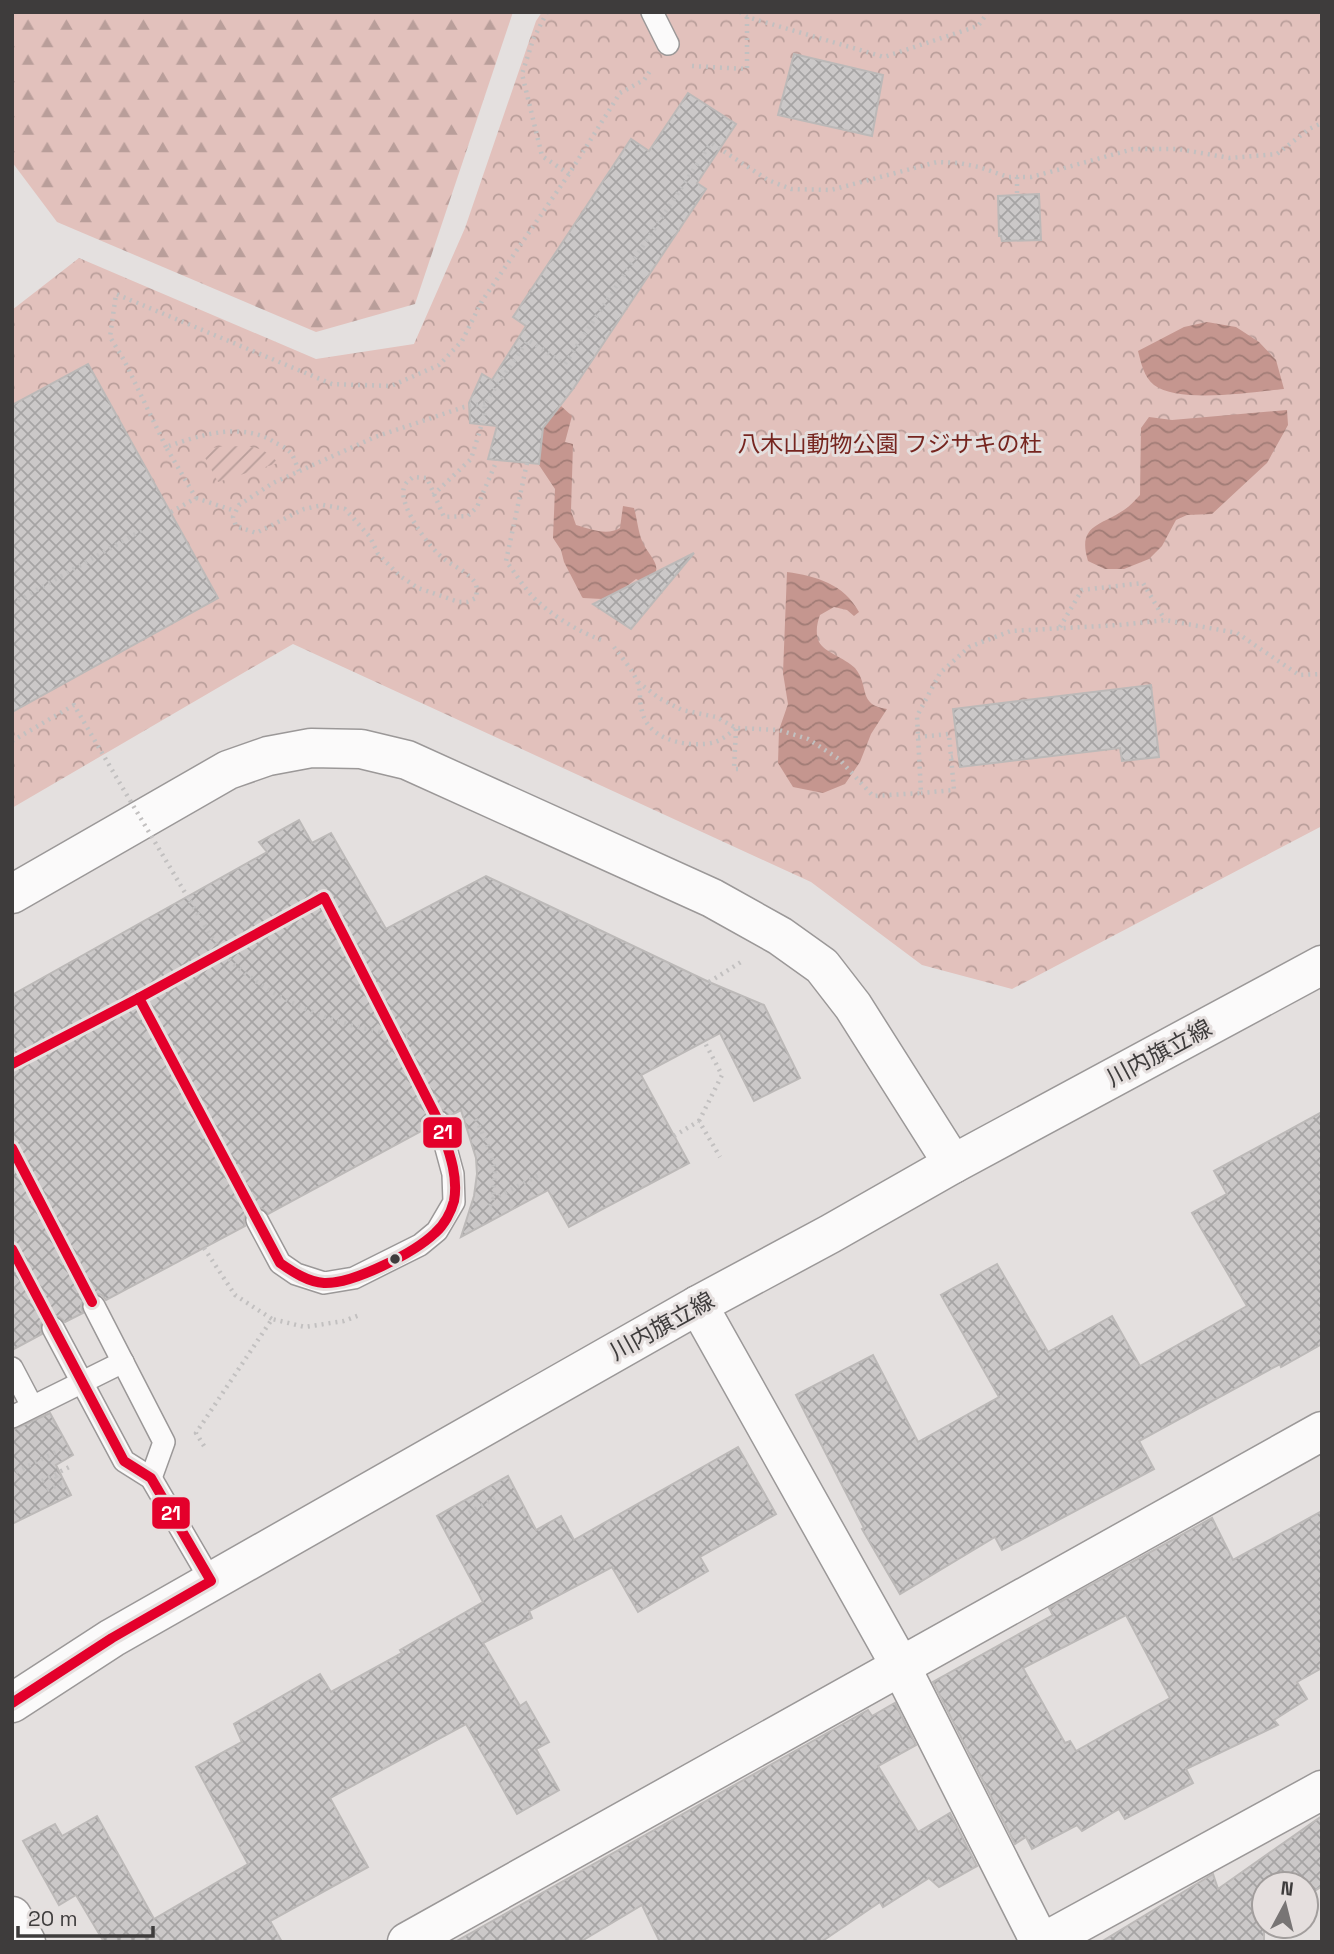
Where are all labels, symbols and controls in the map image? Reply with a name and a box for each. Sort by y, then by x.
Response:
park label: 八木山動物公園 フジサキの杜 [738,429,1042,459]
street label: 川内旗立線 [1101,1013,1217,1093]
line badge: 21 [422,1116,463,1149]
text: 21 [433,1120,453,1145]
unlabelled marker [388,1252,402,1266]
street label: 川内旗立線 [604,1285,720,1367]
line badge: 21 [151,1496,191,1530]
text: 21 [161,1501,181,1526]
north arrow [1250,1870,1320,1940]
text: N [1279,1875,1295,1902]
scale bar [18,1895,152,1939]
text: 20 m [28,1905,78,1932]

